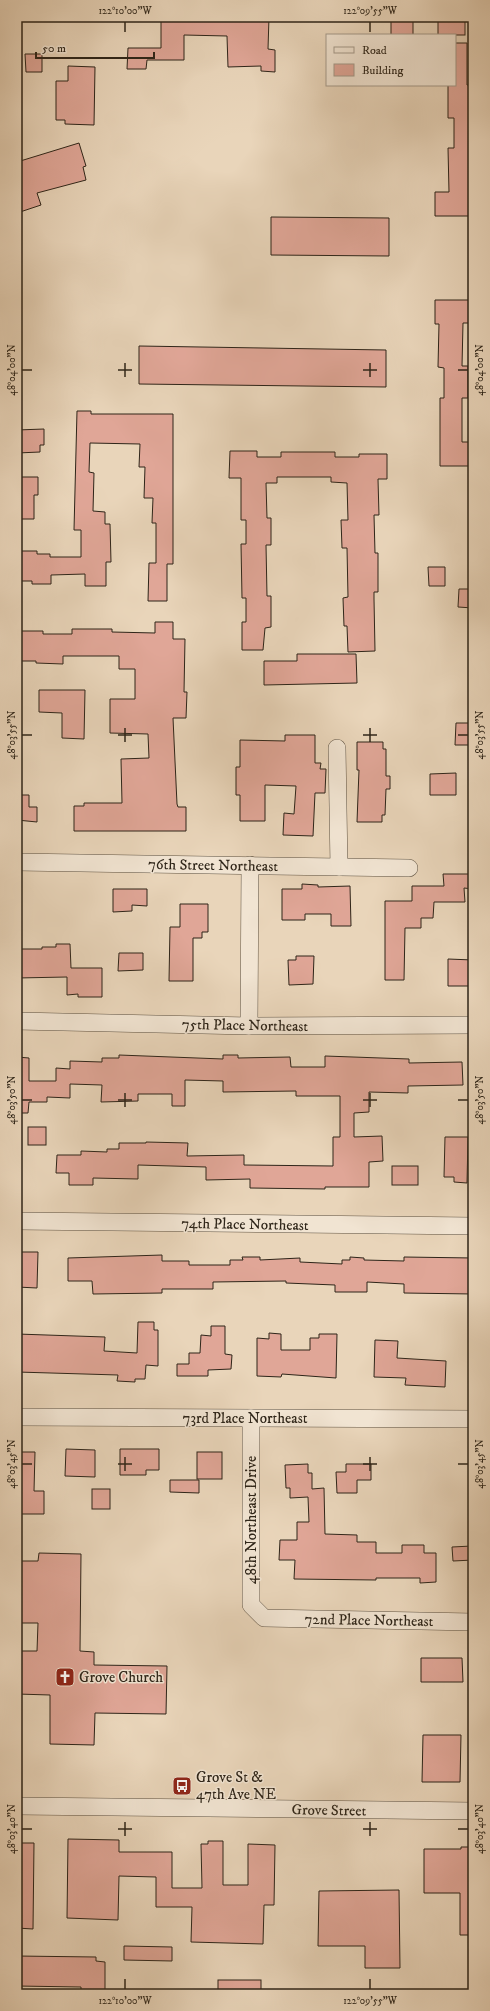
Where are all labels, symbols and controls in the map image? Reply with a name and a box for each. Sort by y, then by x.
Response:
text: 122°10'00"W [98,5,152,17]
text: 122°09'55"W [343,5,398,17]
scale bar [36,34,154,60]
legend [326,34,456,86]
text: 50 m [42,41,66,56]
text: Road [362,43,387,58]
text: Building [362,63,403,78]
text: 48°04'00"N [6,344,18,396]
text: 48°04'00"N [474,344,486,396]
text: 48°03'55"N [6,711,18,759]
text: 48°03'55"N [474,711,486,759]
street label: 76th Street Northeast [148,855,278,876]
street label: 75th Place Northeast [182,1015,309,1036]
text: 48°03'50"N [6,1075,18,1125]
text: 48°03'50"N [474,1075,486,1125]
street label: 74th Place Northeast [181,1214,309,1235]
street label: 73rd Place Northeast [183,1409,308,1428]
text: 48°03'45"N [6,1439,18,1489]
text: 48°03'45"N [474,1439,486,1489]
street label: 48th Northeast Drive [242,1456,261,1584]
street label: 72nd Place Northeast [304,1610,434,1631]
church icon: Grove Church [54,1666,76,1688]
place label: Grove Church [79,1668,163,1687]
place label: Grove St & 47th Ave NE [196,1768,276,1804]
bus stop icon: Grove St & 47th Ave NE [171,1775,193,1797]
street label: Grove Street [291,1800,367,1821]
text: 48°03'40"N [6,1804,18,1854]
text: 48°03'40"N [474,1804,486,1854]
text: 122°10'00"W [98,1995,152,2007]
text: 122°09'55"W [343,1995,398,2007]

